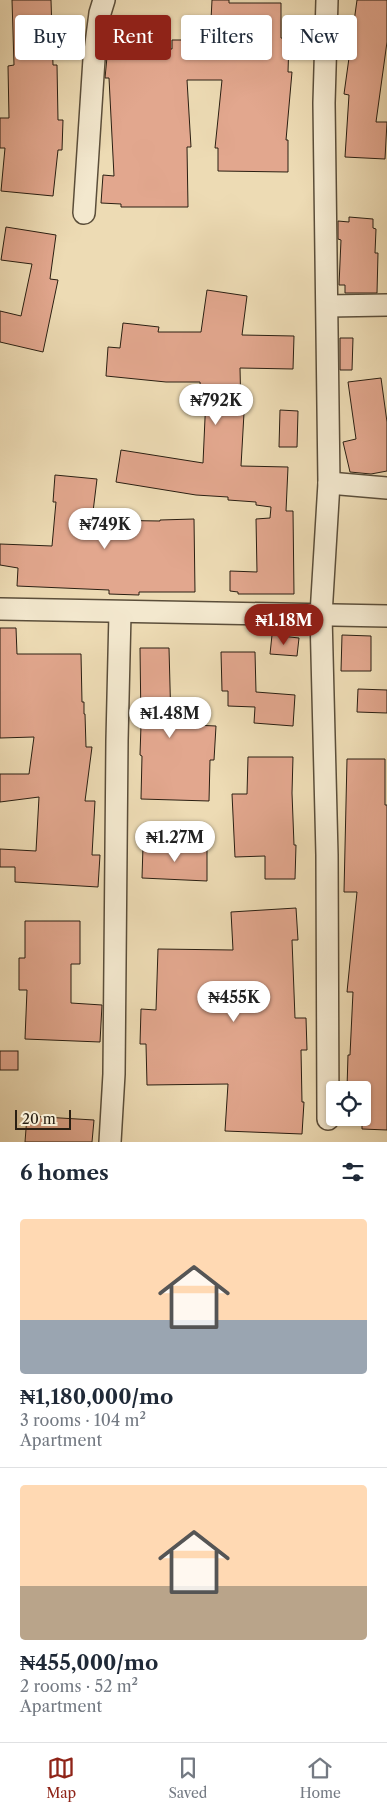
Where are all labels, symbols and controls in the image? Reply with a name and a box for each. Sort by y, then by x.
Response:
chip: Buy [15,15,85,60]
chip: Rent [95,15,171,60]
chip: Filters [181,15,272,60]
chip: New [282,15,357,60]
pin: ₦792K [181,384,251,426]
text: ₦792K [190,390,242,410]
pin: ₦749K [70,508,140,550]
text: ₦749K [79,514,131,534]
pin: ₦1.18M [243,604,325,646]
text: ₦1.18M [255,610,313,630]
pin: ₦1.48M [129,696,211,739]
text: ₦1.48M [140,703,200,723]
pin: ₦1.27M [134,820,216,863]
text: ₦1.27M [146,827,204,847]
pin: ₦455K [199,980,269,1023]
text: ₦455K [208,987,260,1007]
map controls [326,1081,371,1126]
button: locate [326,1081,371,1126]
scale bar [15,1107,71,1130]
text: 20 m [22,1110,56,1128]
icon: filters [339,1158,367,1186]
text: 6 homes [20,1160,109,1185]
icon: home [149,1252,239,1342]
text: ₦1,180,000/mo [20,1384,173,1409]
text: 3 rooms · 104 m² [20,1410,146,1430]
text: Apartment [20,1430,102,1450]
icon: home [149,1517,239,1607]
text: ₦455,000/mo [20,1650,158,1675]
text: 2 rooms · 52 m² [20,1676,138,1696]
text: Apartment [20,1696,102,1716]
tab: Map [46,1754,76,1802]
tab: Saved [169,1754,207,1802]
tab: Home [300,1754,341,1802]

